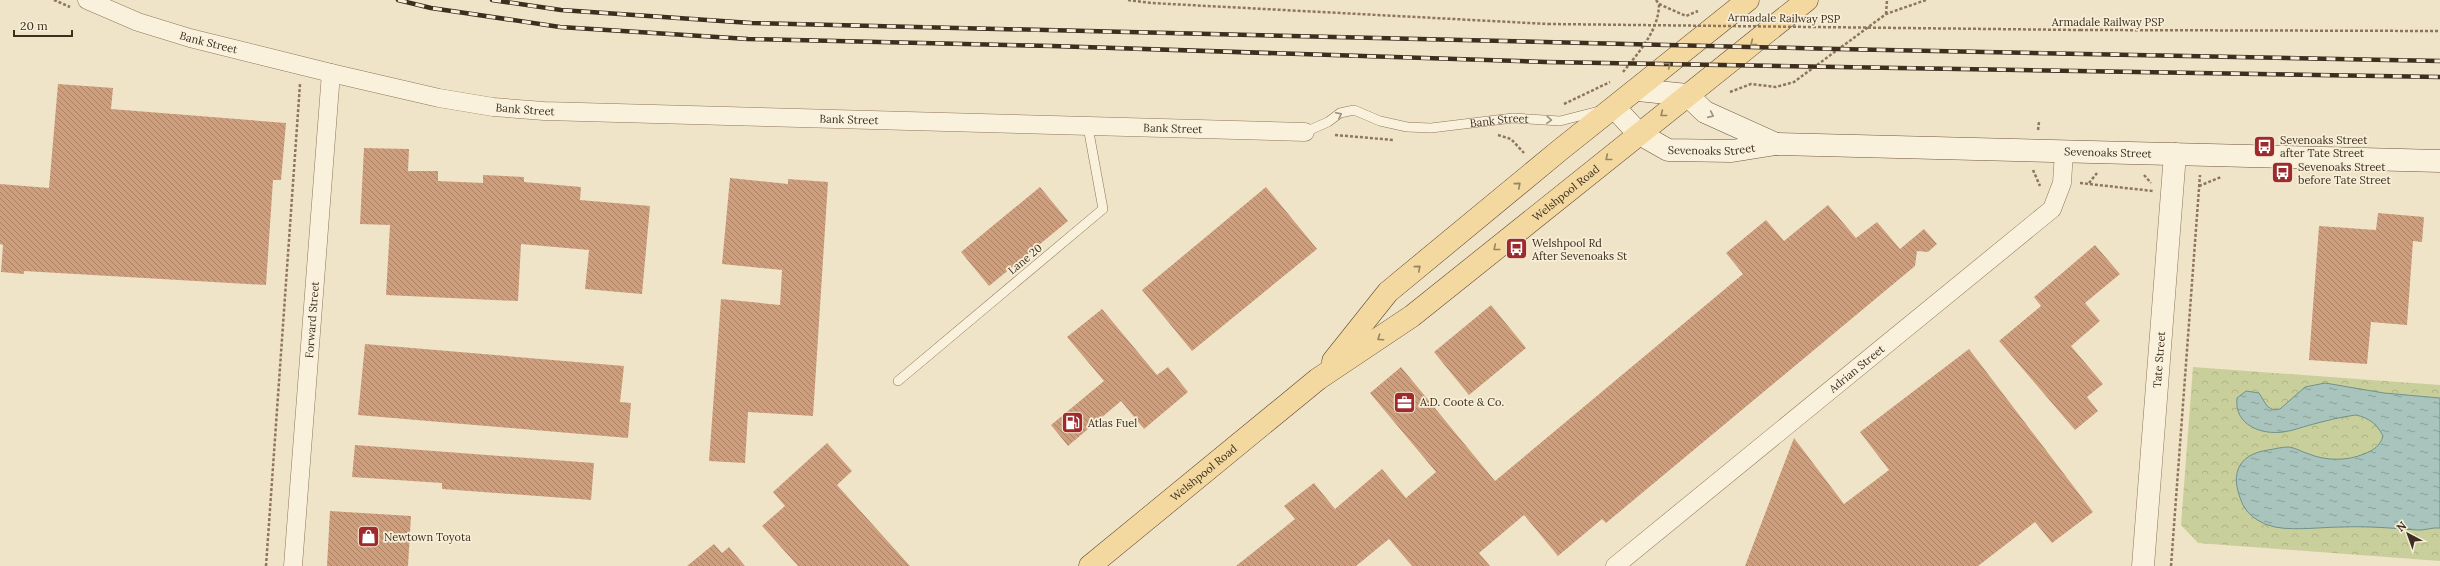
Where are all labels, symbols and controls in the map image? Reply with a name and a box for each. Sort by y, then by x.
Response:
street label: Armadale Railway PSP [1727,10,1841,26]
scale bar [14,12,72,38]
street label: Armadale Railway PSP [2051,15,2165,29]
text: 20 m [20,18,48,33]
street label: Bank Street [178,28,240,57]
one-way arrow [1751,38,1758,45]
one-way arrow [1663,63,1670,70]
street label: Bank Street [495,100,556,118]
one-way arrow [1660,109,1667,116]
one-way arrow [1708,110,1715,118]
street label: Bank Street [1469,111,1530,130]
street label: Bank Street [819,112,879,127]
one-way arrow [1335,112,1343,120]
one-way arrow [1546,115,1552,124]
street label: Bank Street [1143,121,1203,136]
bus stop icon: Sevenoaks Street after Tate Street [2252,133,2278,159]
place label: Sevenoaks Street after Tate Street [2280,133,2368,160]
street label: Sevenoaks Street [1668,140,1757,158]
street label: Sevenoaks Street [2064,144,2153,161]
one-way arrow [1605,153,1612,160]
bus stop icon: Sevenoaks Street before Tate Street [2270,160,2296,186]
place label: Sevenoaks Street before Tate Street [2298,160,2391,187]
street label: Welshpool Road [1529,162,1603,224]
one-way arrow [1514,182,1521,189]
bus stop icon: Welshpool Rd After Sevenoaks St [1503,236,1529,262]
place label: Welshpool Rd After Sevenoaks St [1531,236,1628,263]
street label: Lane 20 [1005,240,1045,277]
one-way arrow [1493,244,1500,251]
one-way arrow [1414,265,1421,272]
street label: Forward Street [302,280,322,359]
street label: Tate Street [2150,330,2168,388]
one-way arrow [1377,333,1384,341]
street label: Adrian Street [1825,341,1888,396]
office icon: A.D. Coote & Co. [1392,389,1418,415]
place label: A.D. Coote & Co. [1419,395,1504,409]
fuel station icon: Atlas Fuel [1059,410,1085,436]
place label: Atlas Fuel [1087,416,1137,430]
street label: Welshpool Road [1167,441,1240,504]
north arrow [2388,514,2428,554]
text: N [2394,518,2410,535]
shop icon: Newtown Toyota [356,524,382,550]
place label: Newtown Toyota [384,530,471,544]

